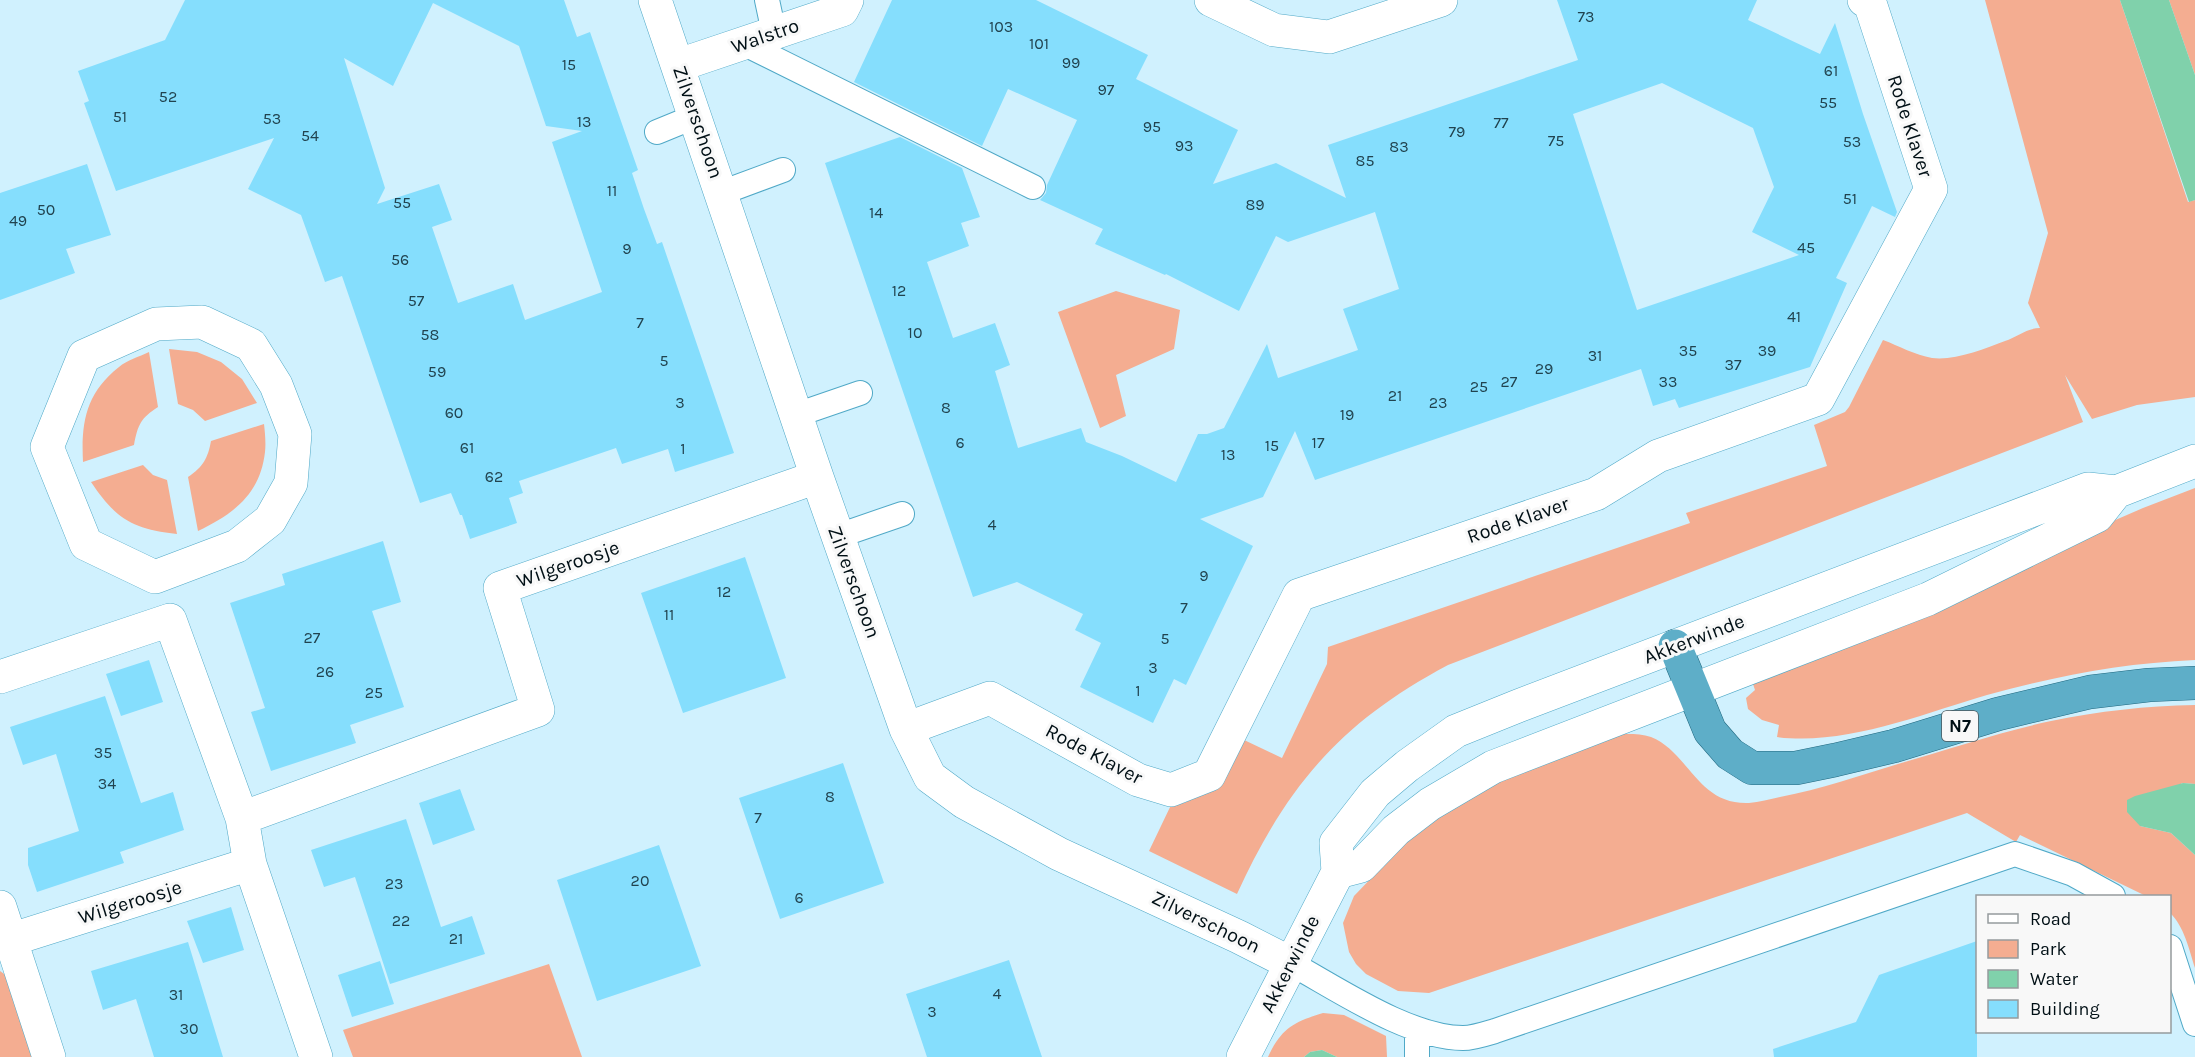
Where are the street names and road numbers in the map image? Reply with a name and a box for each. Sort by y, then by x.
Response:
street label: Walstro [728,14,802,58]
street label: Zilverschoon [668,63,728,181]
street label: Rode Klaver [1883,72,1938,181]
street label: Rode Klaver [1464,492,1573,548]
street label: Zilverschoon [823,523,885,641]
street label: Wilgeroosje [514,536,622,592]
street label: Akkerwinde [1640,609,1748,669]
road number: N7 [1942,711,1978,741]
street label: Rode Klaver [1042,719,1147,789]
street label: Wilgeroosje [75,875,185,929]
street label: Zilverschoon [1148,886,1264,958]
street label: Akkerwinde [1256,911,1324,1017]

